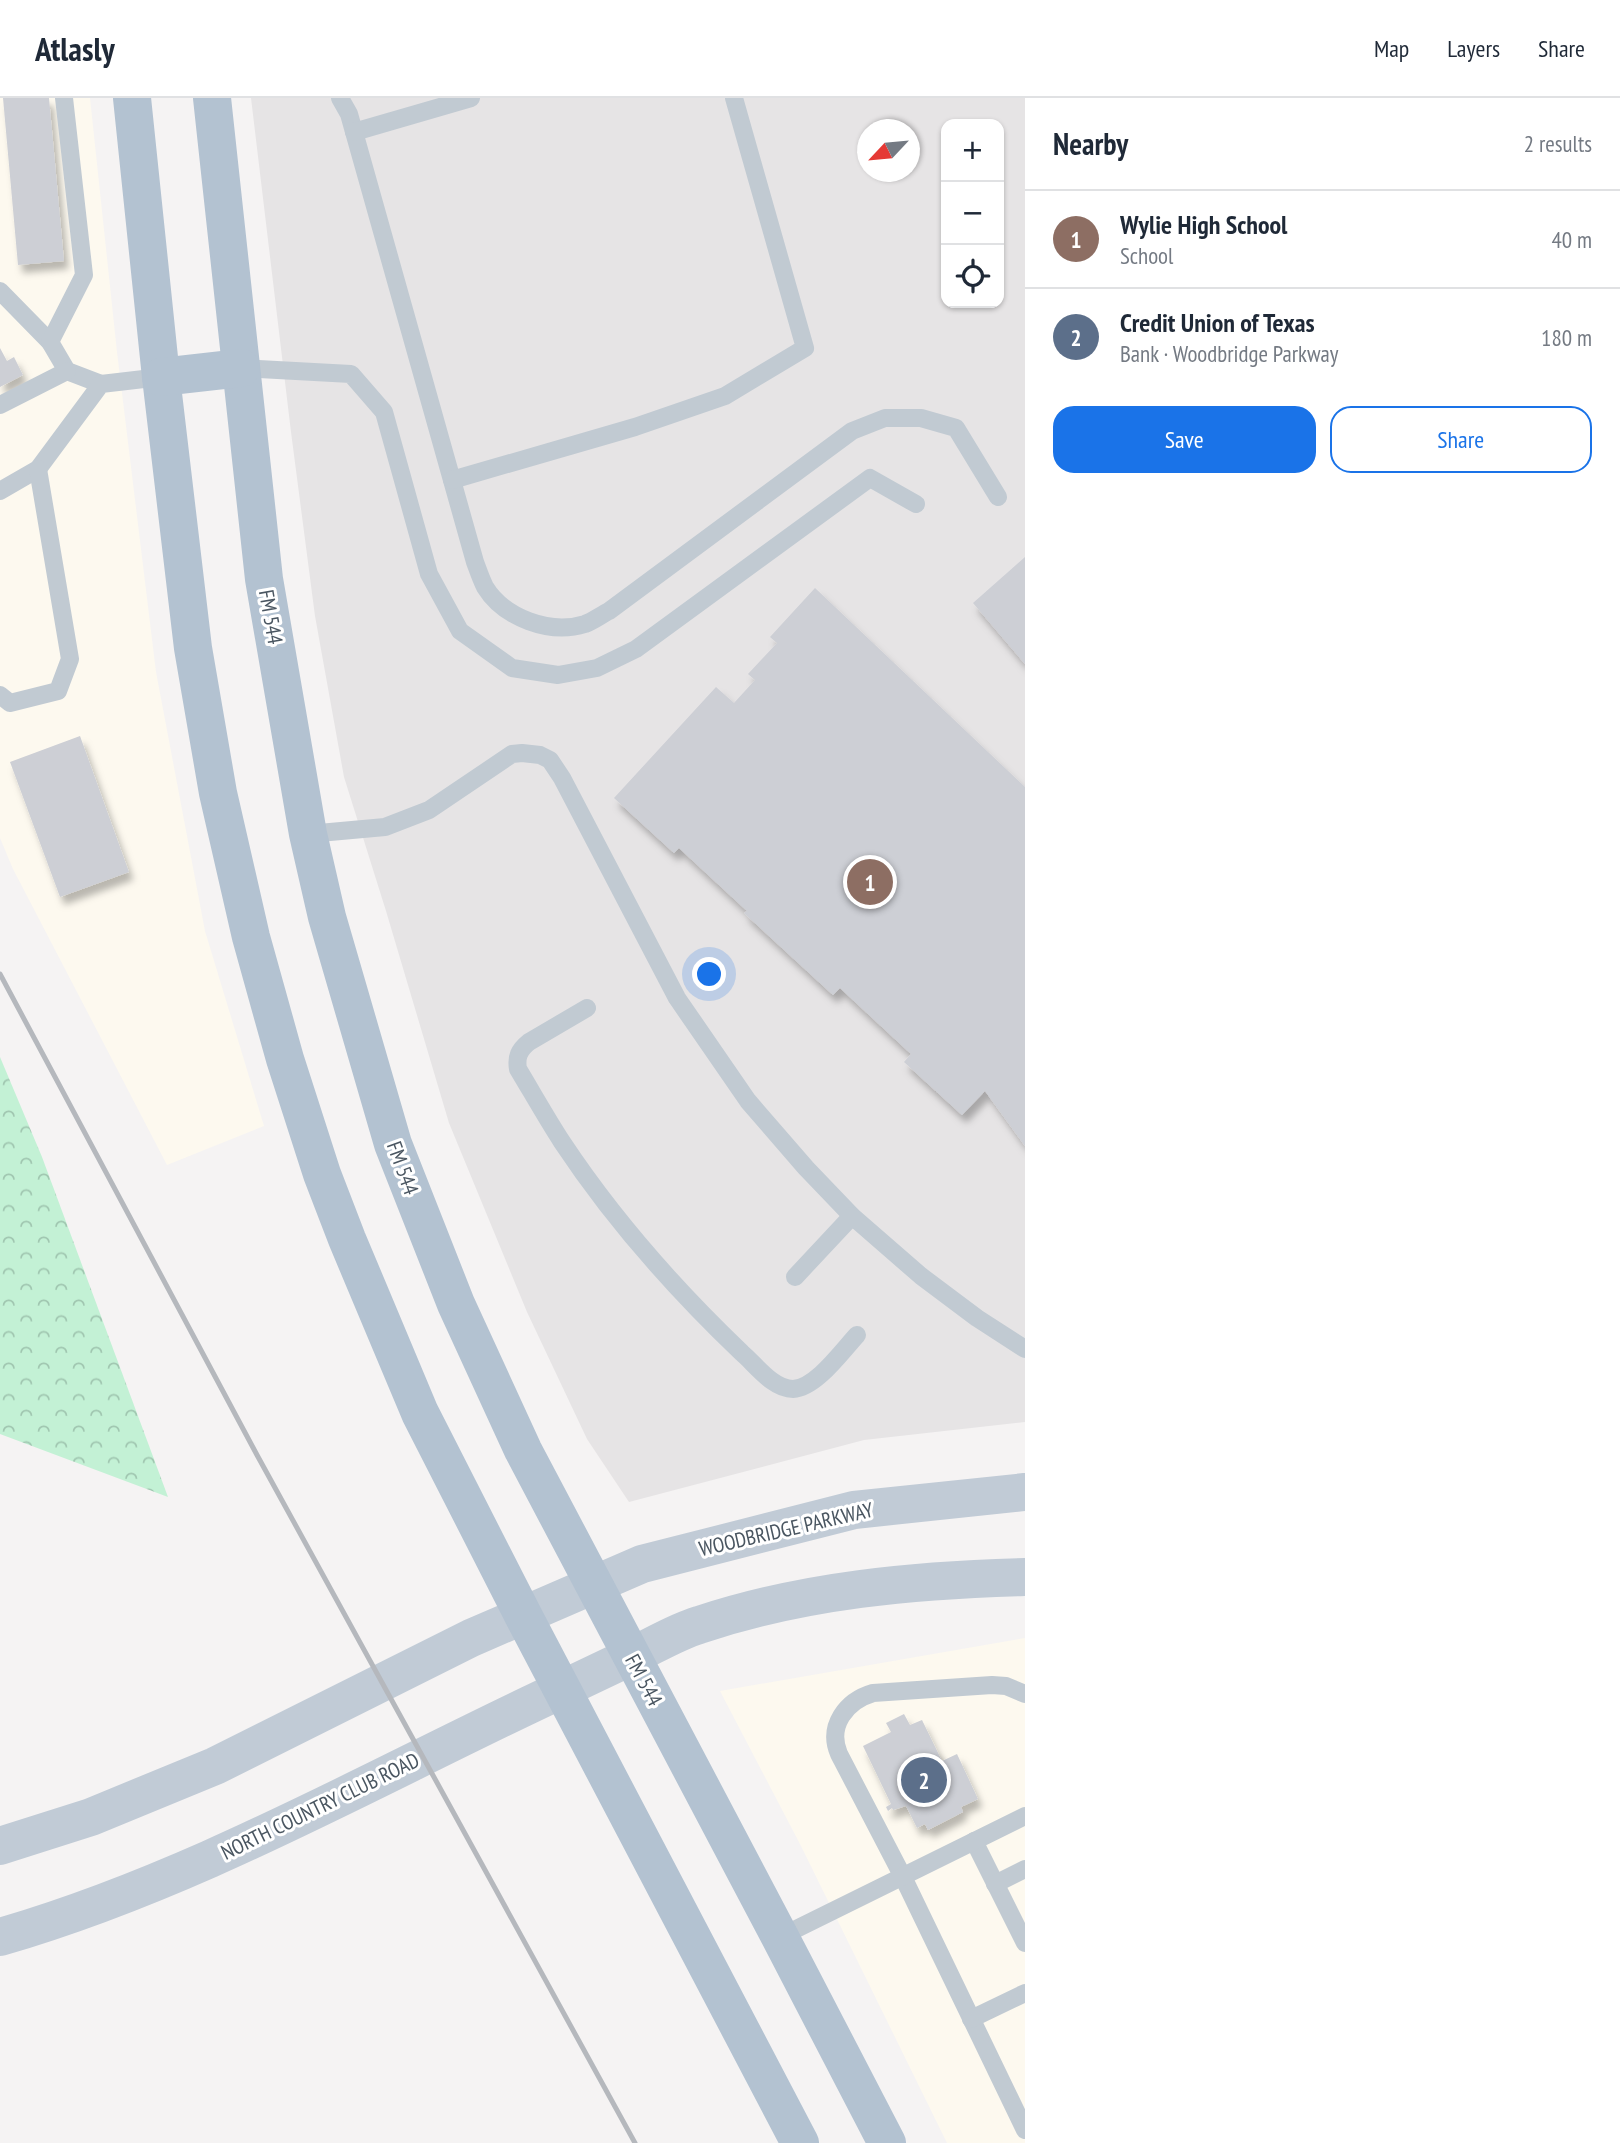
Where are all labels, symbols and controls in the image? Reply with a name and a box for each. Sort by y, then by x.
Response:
text: Atlasly [35,27,115,70]
text: Map [1374,33,1409,64]
text: Layers [1447,33,1500,64]
text: Share [1538,33,1585,64]
north arrow [857,119,920,182]
map controls [941,119,1004,308]
button: + [941,119,1004,182]
text: Nearby [1053,124,1128,163]
text: 2 results [1524,129,1592,158]
button: − [941,182,1004,245]
text: Wylie High School [1120,208,1287,241]
text: 1 [1071,225,1082,254]
text: 40 m [1551,225,1592,254]
text: School [1120,241,1173,270]
button: locate [941,245,1004,308]
text: Credit Union of Texas [1120,306,1315,339]
text: 2 [1071,323,1082,352]
text: 180 m [1541,323,1592,352]
text: Bank · Woodbridge Parkway [1120,339,1338,368]
button: Save [1053,406,1316,473]
button: Share [1330,406,1592,473]
street label: FM 544 [253,588,289,647]
pin: 1 [847,856,893,908]
your location [692,957,726,991]
street label: FM 544 [381,1138,425,1199]
street label: WOODBRIDGE PARKWAY [696,1496,876,1562]
street label: FM 544 [619,1649,669,1711]
street label: NORTH COUNTRY CLUB ROAD [216,1746,424,1866]
pin: 2 [901,1754,947,1806]

